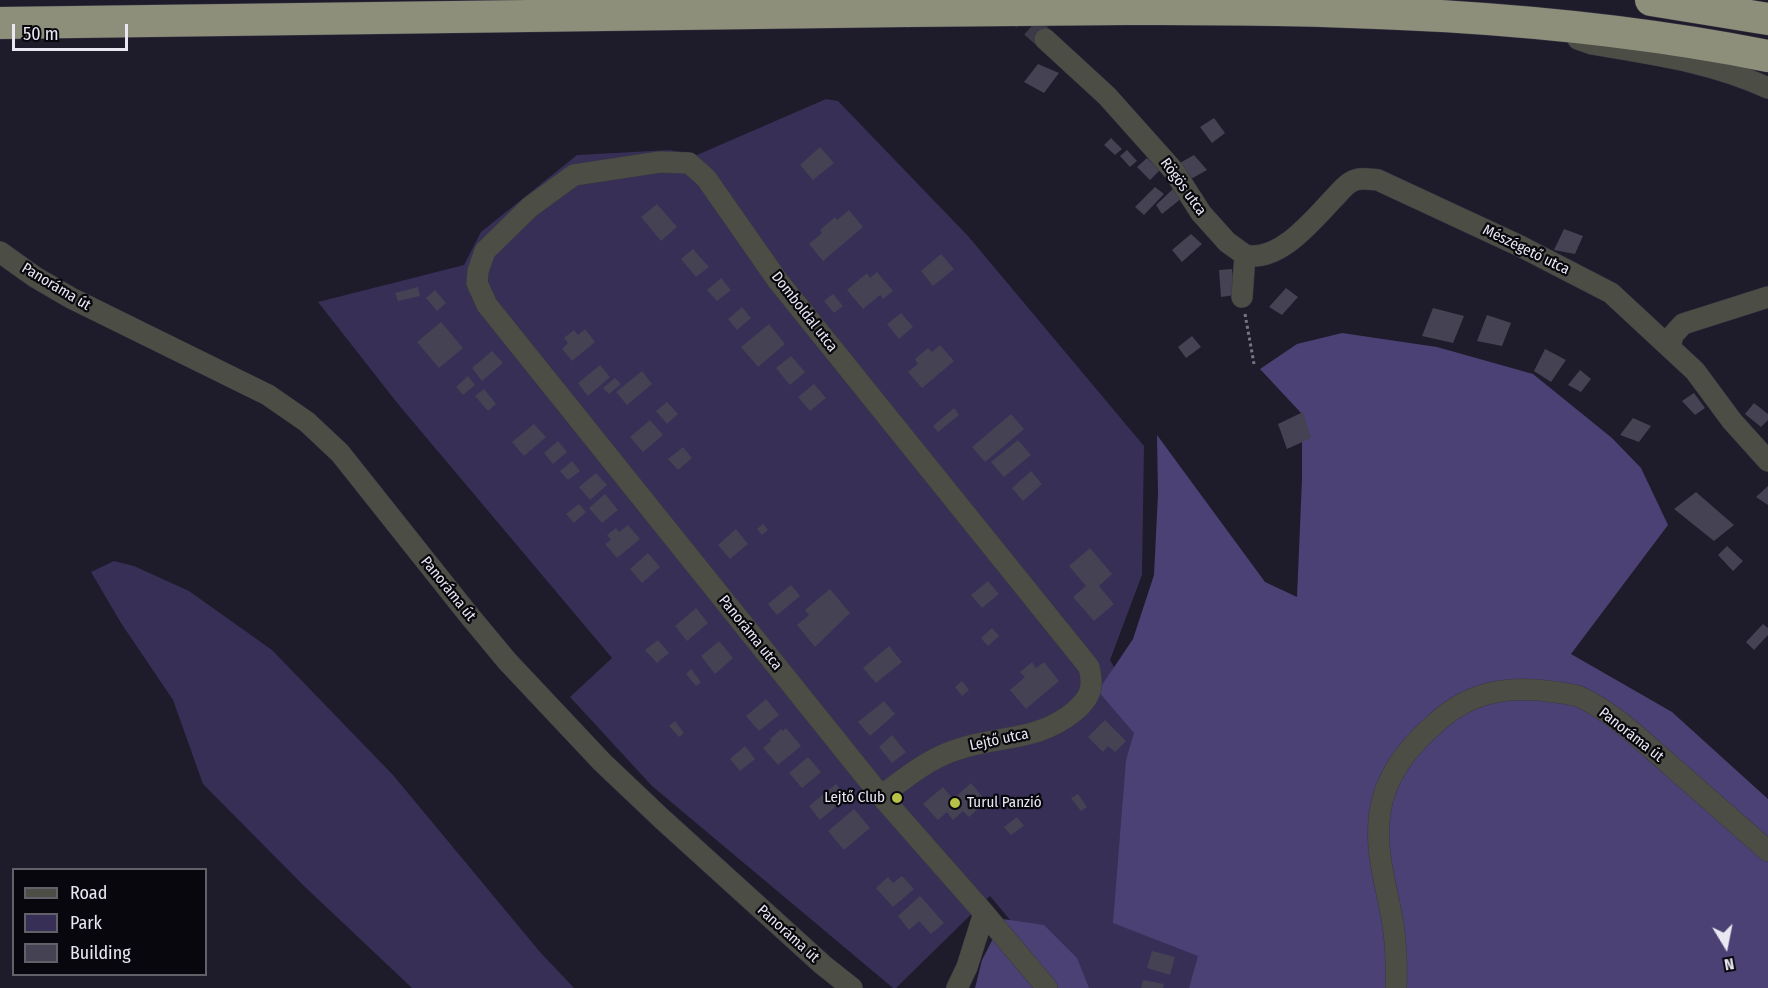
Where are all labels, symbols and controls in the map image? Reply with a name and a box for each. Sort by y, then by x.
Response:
scale bar [15,12,130,50]
text: 50 m [23,23,59,45]
street label: Rögös utca [1156,155,1210,219]
street label: Mészégető utca [1480,221,1572,279]
street label: Panoráma út [18,259,94,315]
street label: Domboldal utca [767,268,841,356]
street label: Panoráma út [417,553,479,625]
street label: Panoráma utca [714,592,786,674]
street label: Panoráma út [1595,704,1667,766]
street label: Lejtő utca [968,725,1030,755]
place label: Lejtő Club [824,789,885,807]
marker: Lejtő Club [890,791,904,805]
place label: Turul Panzió [967,794,1042,812]
marker: Turul Panzió [948,796,962,810]
legend [12,868,207,976]
text: Road [70,882,107,904]
street label: Panoráma út [753,901,823,967]
text: Park [70,912,102,934]
north arrow [1696,916,1756,976]
text: Building [70,942,131,964]
text: N [1723,954,1736,974]

